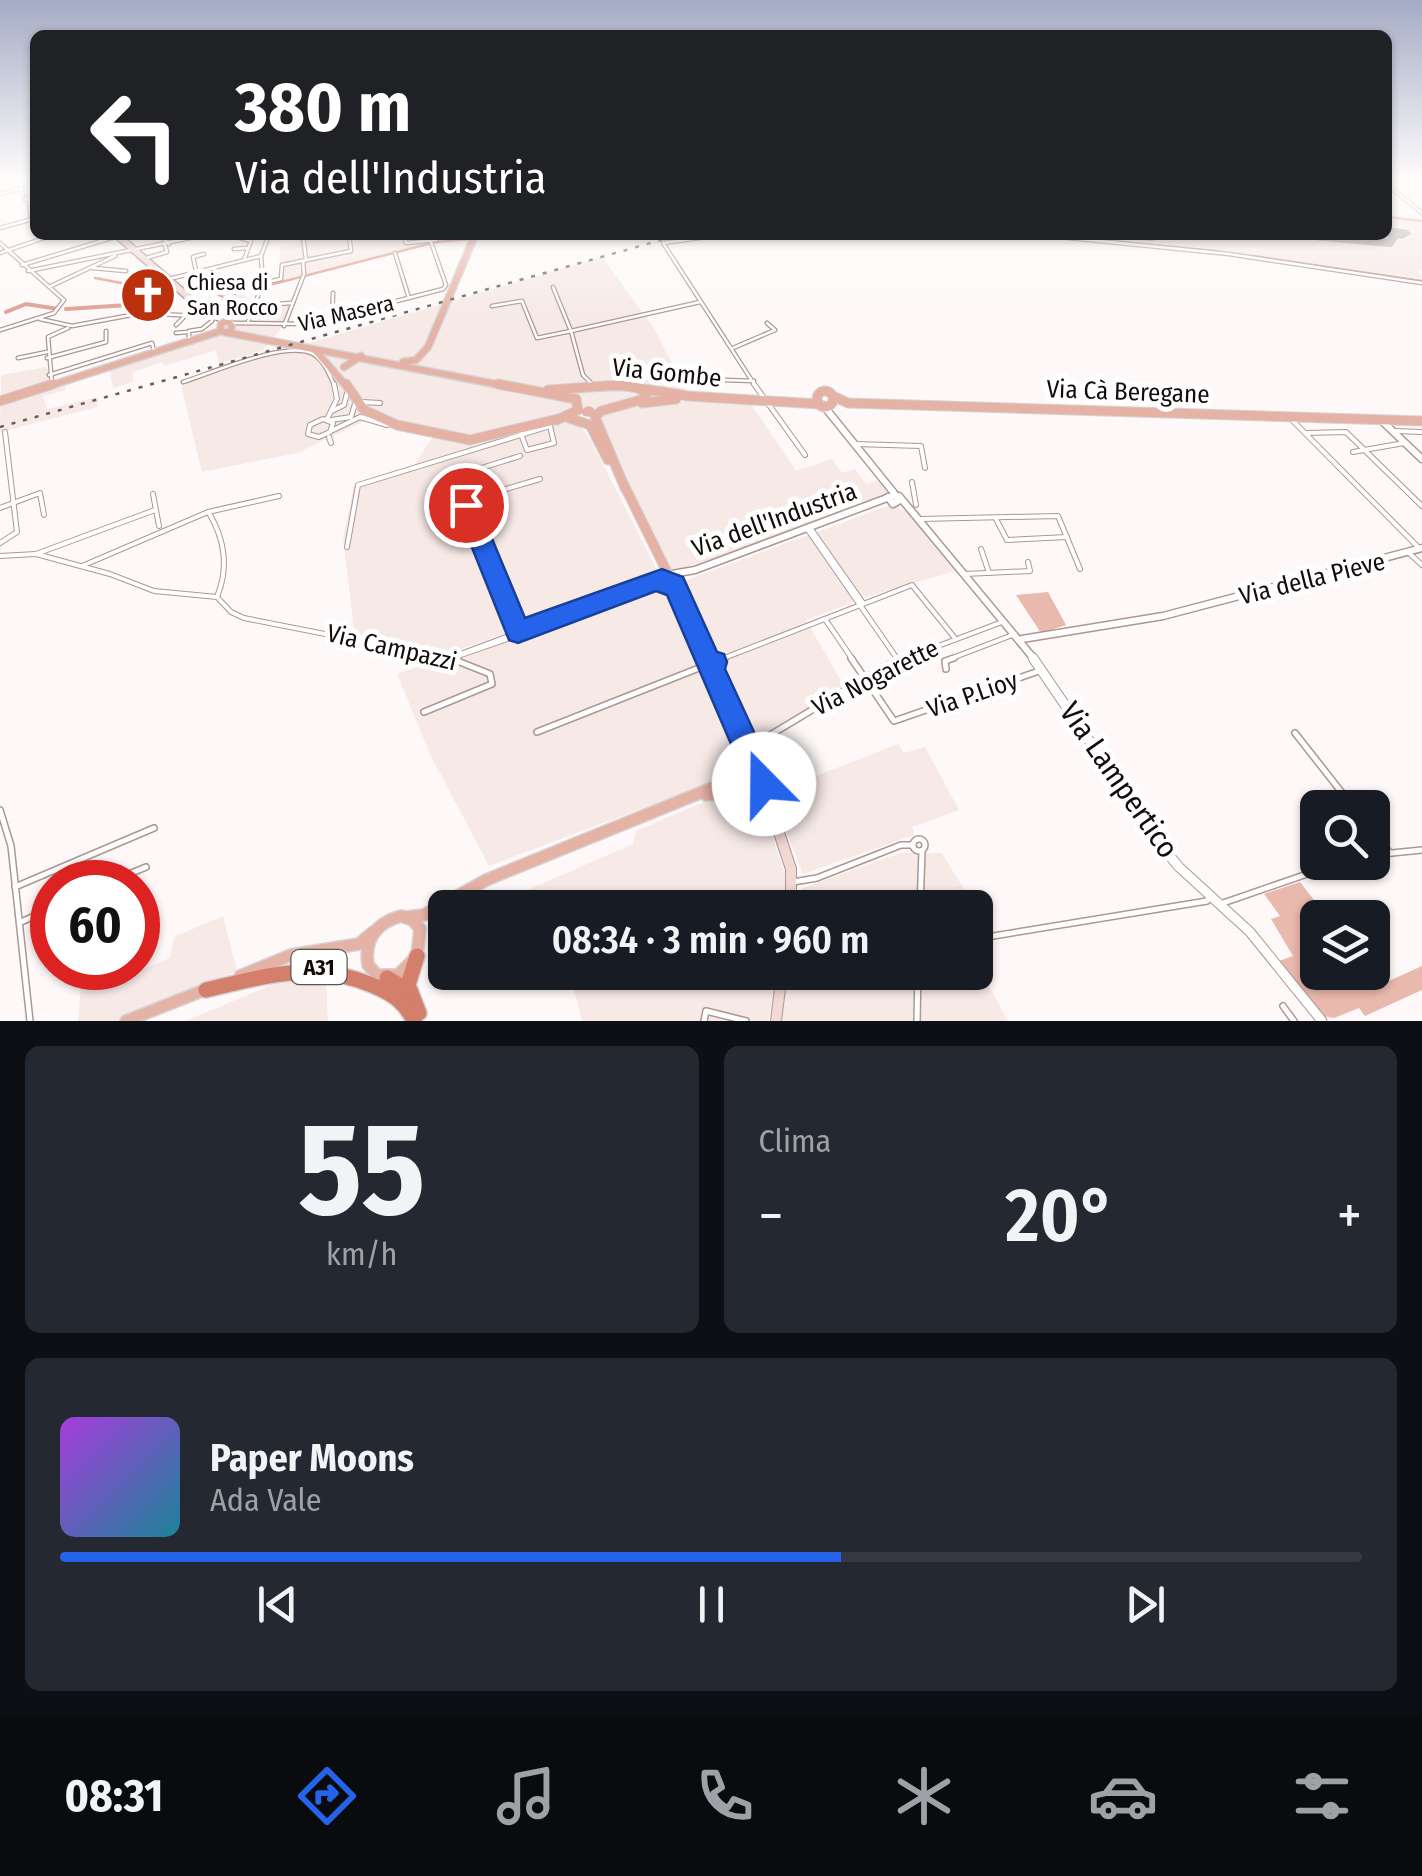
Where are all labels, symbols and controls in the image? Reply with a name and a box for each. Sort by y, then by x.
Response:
text: 380 m [235,66,411,150]
icon: left [70,70,200,200]
text: Via dell'Industria [235,151,547,205]
church icon: Chiesa di San Rocco [118,265,178,325]
place label: Chiesa di San Rocco [187,269,278,321]
street label: Via Masera [296,289,396,338]
street label: Via Gombe [611,352,723,394]
street label: Via Cà Beregane [1046,374,1210,410]
pin [424,463,509,548]
street label: Via dell'Industria [688,476,861,564]
icon: arrive [439,478,494,533]
street label: Via della Pieve [1236,546,1388,612]
street label: Via Campazzi [324,618,460,677]
street label: Via Nogarette [807,633,944,723]
street label: Via P.Lioy [923,665,1022,724]
street label: Via Lampertico [1052,695,1186,865]
position arrow [712,732,816,836]
map controls [1300,790,1390,990]
button: search [1300,790,1390,880]
speed limit sign: 60 [30,860,160,990]
button: layers [1300,900,1390,990]
text: 08:34 · 3 min · 960 m [552,917,869,963]
road number: A31 [292,950,346,984]
text: 55 [298,1092,425,1248]
text: Clima [759,1122,831,1160]
text: 20° [1005,1171,1115,1261]
text: − [759,1183,783,1249]
text: + [1337,1183,1362,1249]
text: km/h [326,1235,397,1273]
text: Paper Moons [210,1435,414,1481]
text: Ada Vale [210,1481,322,1519]
icon: previous [250,1577,305,1632]
icon: pause [684,1577,739,1632]
icon: next [1118,1577,1173,1632]
icon: directions [292,1761,362,1831]
icon: music [491,1761,561,1831]
icon: phone [690,1761,760,1831]
icon: climate [889,1761,959,1831]
icon: car [1088,1761,1158,1831]
icon: filters [1287,1761,1357,1831]
text: 08:31 [65,1769,163,1823]

